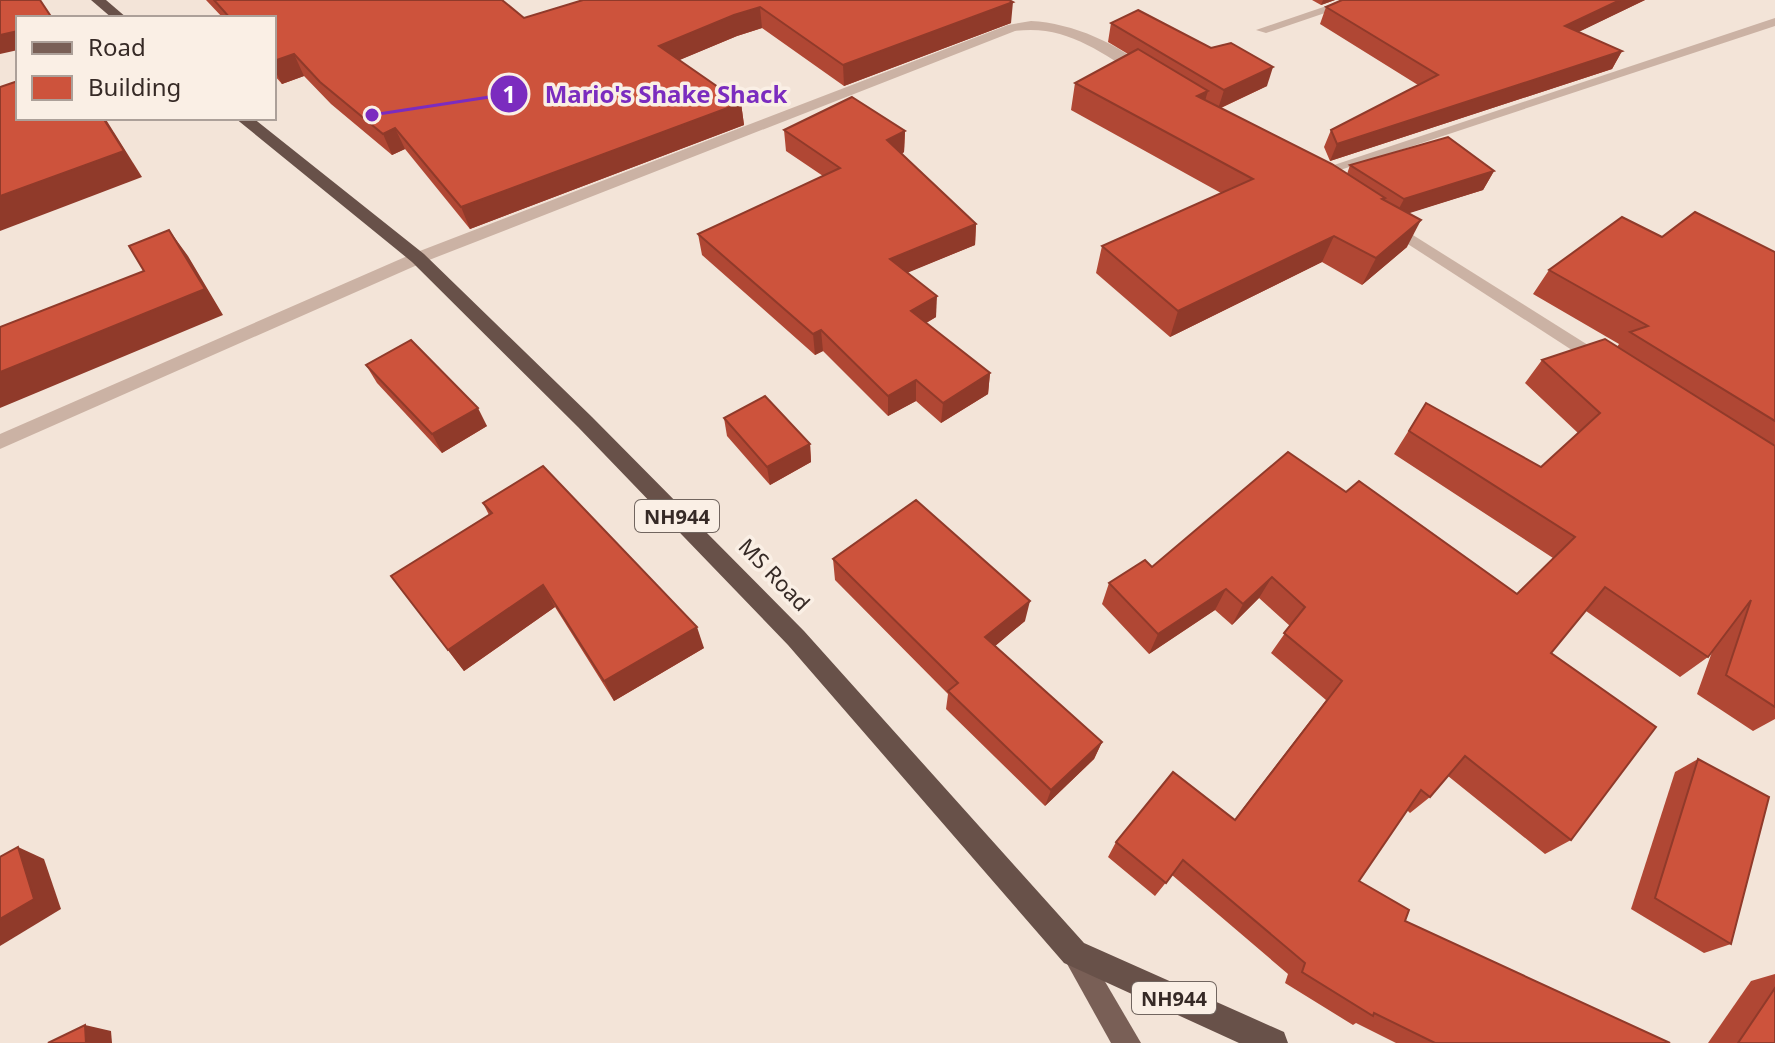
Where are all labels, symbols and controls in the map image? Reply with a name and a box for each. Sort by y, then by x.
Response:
legend [16,16,276,120]
text: Road [88,30,146,63]
text: Building [88,70,181,103]
callout: Mario's Shake Shack [489,70,804,118]
text: 1 [502,77,516,110]
text: Mario's Shake Shack [545,77,787,110]
road number: NH944 [635,500,719,532]
street label: MS Road [733,531,817,617]
road number: NH944 [1132,982,1216,1014]

